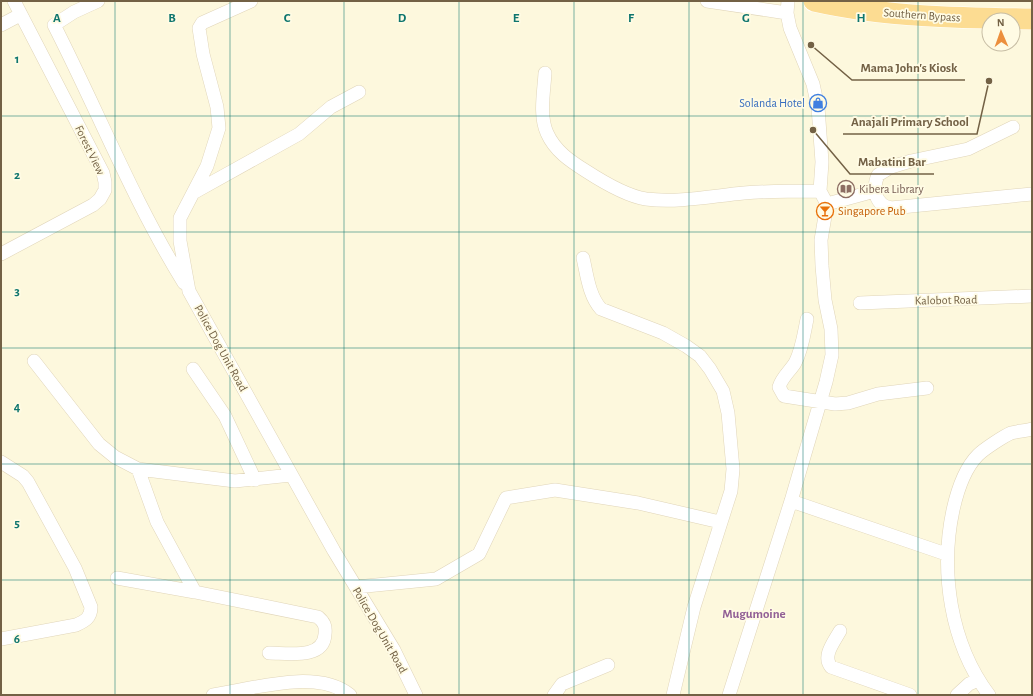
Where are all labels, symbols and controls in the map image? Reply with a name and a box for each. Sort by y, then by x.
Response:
street label: Southern Bypass [883,6,961,25]
text: A [53,12,61,25]
text: B [168,12,176,25]
text: C [284,12,291,25]
text: D [398,12,407,25]
text: E [513,12,520,25]
text: F [628,12,635,25]
text: G [742,12,750,25]
text: H [856,12,866,25]
north arrow [981,12,1021,52]
text: N [997,17,1005,28]
text: 1 [15,53,19,66]
callout: Mama John's Kiosk [852,55,965,80]
text: Mama John's Kiosk [860,62,958,75]
shop icon: Solanda Hotel [808,93,828,113]
place label: Solanda Hotel [739,97,805,109]
callout: Anajali Primary School [843,109,977,134]
text: Anajali Primary School [851,116,969,129]
street label: Forest View [73,123,107,177]
callout: Mabatini Bar [850,149,934,174]
text: Mabatini Bar [858,156,926,169]
text: 2 [14,169,20,182]
library icon: Kibera Library [836,179,856,199]
place label: Kibera Library [859,183,924,196]
bar icon: Singapore Pub [815,201,835,221]
place label: Singapore Pub [838,205,906,217]
text: 3 [14,285,20,298]
street label: Kalobot Road [915,293,977,307]
street label: Police Dog Unit Road [192,303,250,393]
text: 4 [14,401,21,414]
text: 5 [14,517,20,530]
street label: Police Dog Unit Road [351,585,409,675]
district label: Mugumoine [722,608,786,621]
text: 6 [14,633,20,646]

